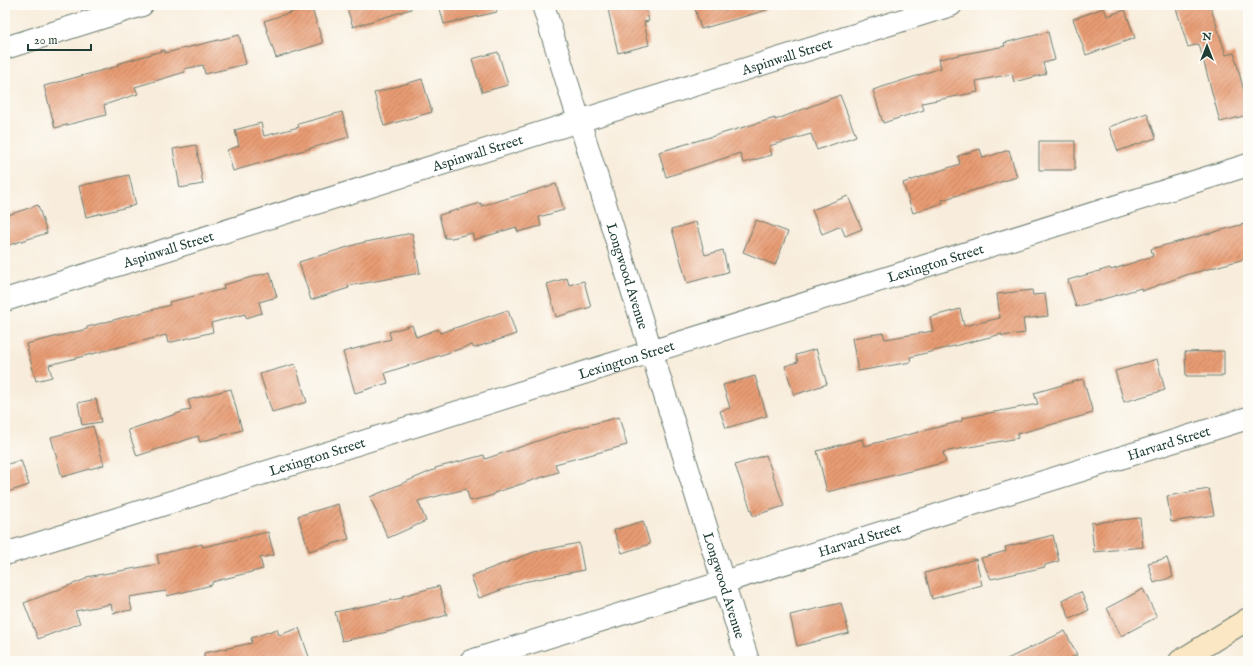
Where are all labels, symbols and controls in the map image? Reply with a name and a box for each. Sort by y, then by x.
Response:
scale bar [28,26,91,52]
north arrow [1187,26,1227,66]
text: N [1201,30,1212,44]
text: 20 m [34,33,57,48]
street label: Aspinwall Street [739,35,835,80]
street label: Aspinwall Street [429,131,525,176]
street label: Longwood Avenue [602,221,652,332]
street label: Aspinwall Street [120,227,216,273]
street label: Lexington Street [885,240,986,287]
street label: Lexington Street [576,337,677,384]
street label: Harvard Street [1125,422,1213,465]
street label: Lexington Street [267,434,368,481]
street label: Harvard Street [816,519,904,562]
street label: Longwood Avenue [698,530,749,642]

